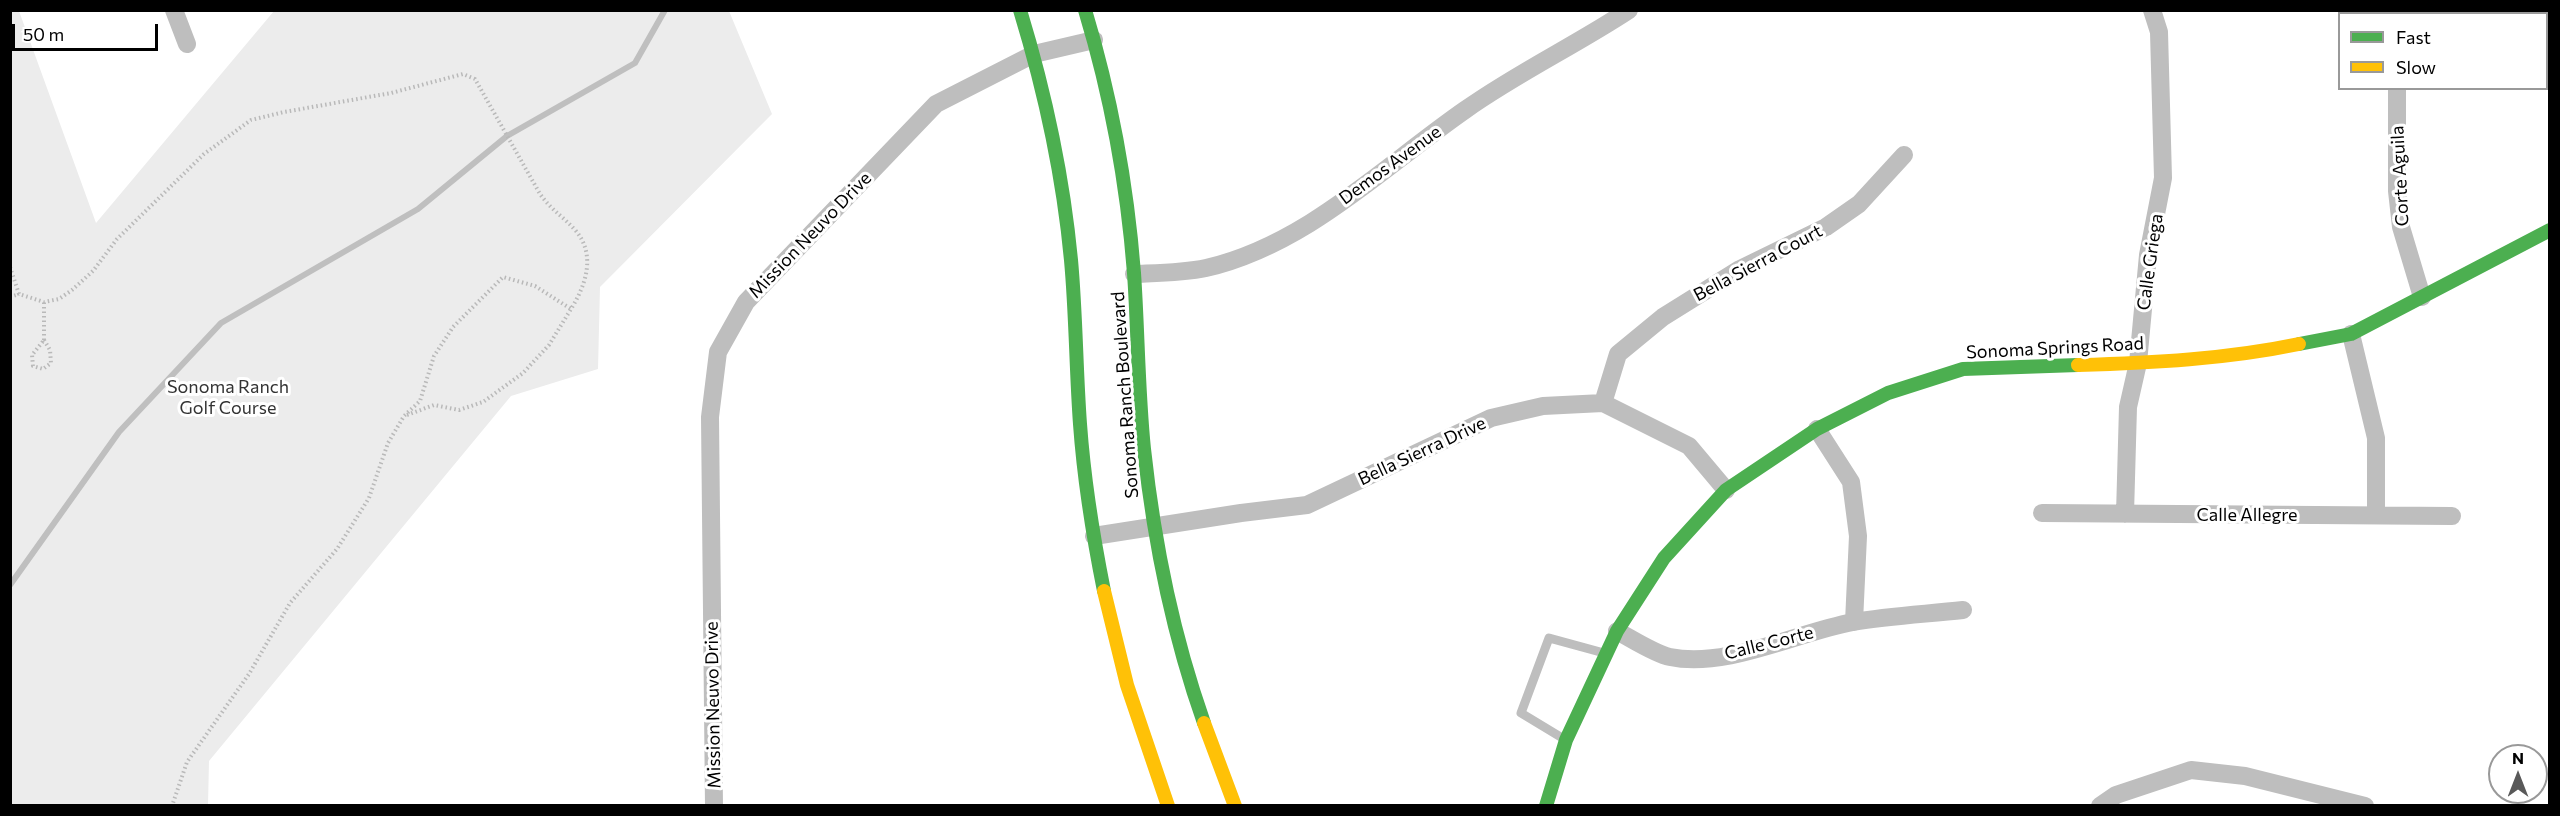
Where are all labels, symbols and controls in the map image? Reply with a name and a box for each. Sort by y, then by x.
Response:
scale bar [15,12,160,50]
legend [2338,12,2548,90]
text: 50 m [23,23,64,45]
text: Fast [2396,26,2431,48]
text: Slow [2396,56,2436,78]
street label: Demos Avenue [1335,121,1445,209]
street label: Corte Aguila [2387,125,2413,227]
street label: Mission Neuvo Drive [744,167,876,303]
street label: Calle Griega [2133,212,2167,312]
street label: Bella Sierra Court [1690,220,1826,306]
street label: Sonoma Ranch Boulevard [1107,291,1143,499]
street label: Sonoma Springs Road [1966,333,2144,363]
park label: Sonoma Ranch Golf Course [167,376,289,418]
street label: Bella Sierra Drive [1355,412,1489,490]
street label: Calle Allegre [2196,504,2298,526]
street label: Mission Neuvo Drive [701,621,725,789]
street label: Calle Corte [1722,622,1816,664]
north arrow [2488,744,2548,804]
text: N [2512,748,2524,767]

